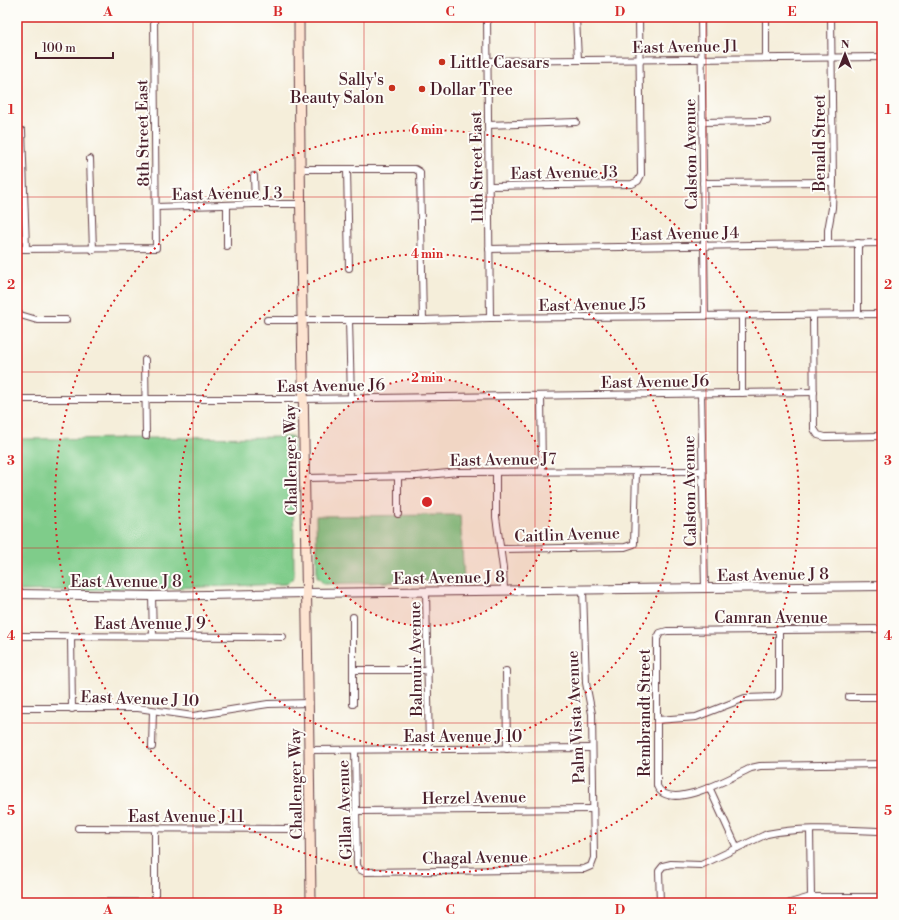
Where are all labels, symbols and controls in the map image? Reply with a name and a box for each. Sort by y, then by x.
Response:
text: A [102,4,113,20]
text: B [273,4,283,20]
text: C [445,4,455,20]
text: D [615,4,625,20]
text: E [787,4,797,20]
scale bar [36,34,113,60]
north arrow [825,34,865,74]
street label: East Avenue J1 [632,36,738,58]
text: N [841,38,850,52]
text: 100 m [42,41,76,56]
place label: Little Caesars [450,53,550,73]
marker: Little Caesars [437,57,447,67]
place label: Sally's Beauty Salon [289,70,384,108]
street label: 8th Street East [132,79,154,187]
place label: Dollar Tree [430,80,513,100]
marker: Sally's Beauty Salon [387,83,397,93]
marker: Dollar Tree [417,84,427,94]
street label: Benald Street [810,94,830,193]
street label: Calston Avenue [680,98,702,210]
text: 1 [8,102,15,118]
text: 1 [885,102,892,118]
street label: 11th Street East [466,111,488,223]
text: 6 min [411,123,443,138]
street label: East Avenue J3 [510,162,618,184]
street label: East Avenue J 3 [171,183,283,205]
street label: East Avenue J4 [631,223,740,245]
text: 4 min [411,247,444,262]
text: 2 [7,277,15,293]
text: 2 [884,277,892,293]
street label: East Avenue J5 [538,294,646,316]
text: 2 min [411,371,443,386]
street label: East Avenue J6 [601,371,710,393]
street label: East Avenue J6 [277,375,386,397]
street label: Challenger Way [280,404,302,516]
street label: Calston Avenue [679,435,701,547]
street label: East Avenue J7 [449,449,557,471]
text: 3 [7,453,15,469]
text: 3 [884,453,892,469]
centre of rings [420,495,434,509]
street label: Caitlin Avenue [514,523,620,547]
street label: East Avenue J 8 [717,564,829,586]
street label: East Avenue J 8 [393,567,505,589]
street label: East Avenue J 8 [70,572,182,592]
street label: Balmuir Avenue [405,601,427,718]
street label: Camran Avenue [714,608,828,628]
street label: East Avenue J 9 [94,614,206,634]
text: 4 [7,628,16,644]
text: 4 [884,628,893,644]
street label: Rembrandt Street [635,649,655,777]
street label: Palm Vista Avenue [563,650,589,784]
street label: East Avenue J 10 [80,687,200,711]
street label: East Avenue J 10 [404,727,522,747]
street label: Challenger Way [285,728,307,840]
street label: Gillan Avenue [333,760,357,860]
street label: Herzel Avenue [422,787,526,809]
text: 5 [7,803,15,819]
text: 5 [884,803,892,819]
street label: East Avenue J 11 [128,807,244,827]
street label: Chagal Avenue [422,847,528,869]
text: A [102,902,113,918]
text: B [273,902,283,918]
text: C [445,902,455,918]
text: D [615,902,625,918]
text: E [787,902,797,918]

